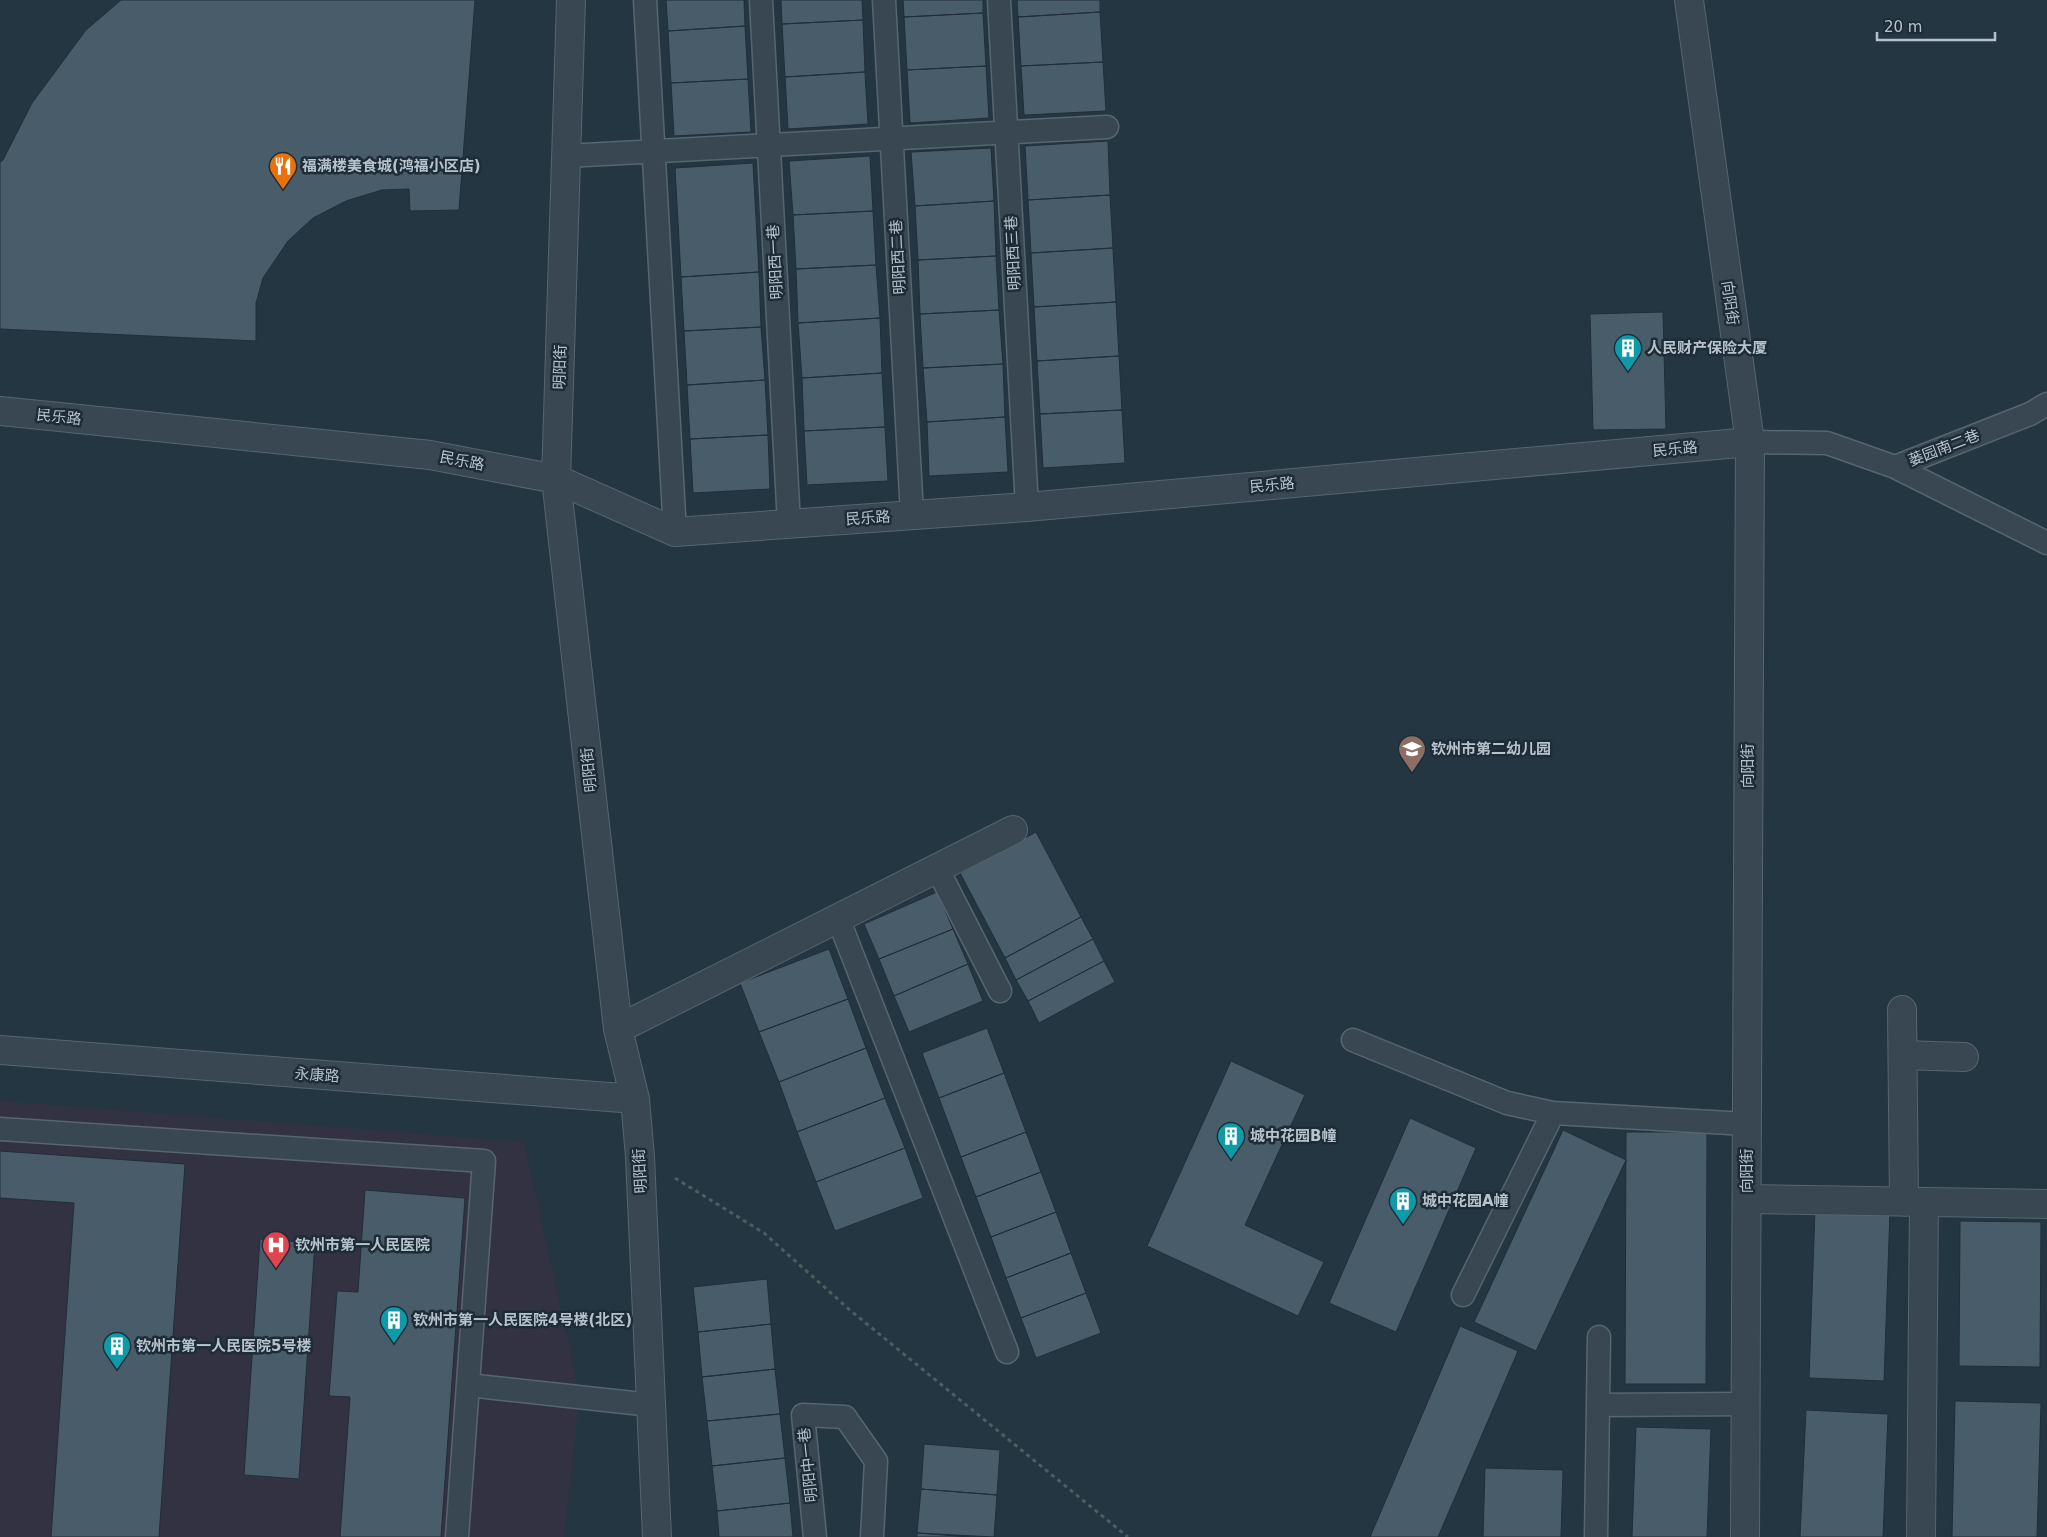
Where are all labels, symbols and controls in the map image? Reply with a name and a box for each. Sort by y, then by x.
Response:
scale bar [1877,10,1994,42]
text: 20 m [1884,18,1922,36]
restaurant icon: 福满楼美食城(鸿福小区店) [268,151,298,190]
place label: 福满楼美食城(鸿福小区店) [302,157,481,175]
street label: 明阳西三巷 [1002,215,1024,291]
street label: 明阳西二巷 [887,219,909,295]
street label: 明阳西一巷 [764,224,786,300]
street label: 向阳街 [1718,279,1742,327]
building icon: 人民财产保险大厦 [1613,333,1643,372]
place label: 人民财产保险大厦 [1647,339,1767,357]
street label: 明阳街 [550,344,570,390]
street label: 民乐路 [36,406,82,428]
street label: 蒌园南二巷 [1906,426,1982,470]
street label: 民乐路 [1652,438,1698,460]
street label: 民乐路 [438,448,486,474]
street label: 民乐路 [1249,474,1295,496]
street label: 民乐路 [845,507,891,529]
school or university icon: 钦州市第二幼儿园 [1397,734,1427,773]
place label: 钦州市第二幼儿园 [1431,740,1551,758]
street label: 向阳街 [1739,743,1757,789]
street label: 明阳街 [578,747,600,793]
street label: 永康路 [294,1064,340,1086]
building icon: 城中花园B幢 [1216,1121,1246,1160]
place label: 城中花园B幢 [1250,1127,1336,1145]
street label: 明阳街 [630,1148,650,1194]
street label: 向阳街 [1738,1148,1756,1194]
building icon: 城中花园A幢 [1388,1186,1418,1225]
place label: 城中花园A幢 [1422,1192,1509,1210]
hospital icon: 钦州市第一人民医院 [261,1230,291,1269]
place label: 钦州市第一人民医院 [295,1236,430,1254]
building icon: 钦州市第一人民医院4号楼(北区) [379,1305,409,1344]
place label: 钦州市第一人民医院4号楼(北区) [413,1311,632,1329]
building icon: 钦州市第一人民医院5号楼 [102,1331,132,1370]
place label: 钦州市第一人民医院5号楼 [136,1337,311,1355]
street label: 明阳中一巷 [795,1427,821,1503]

